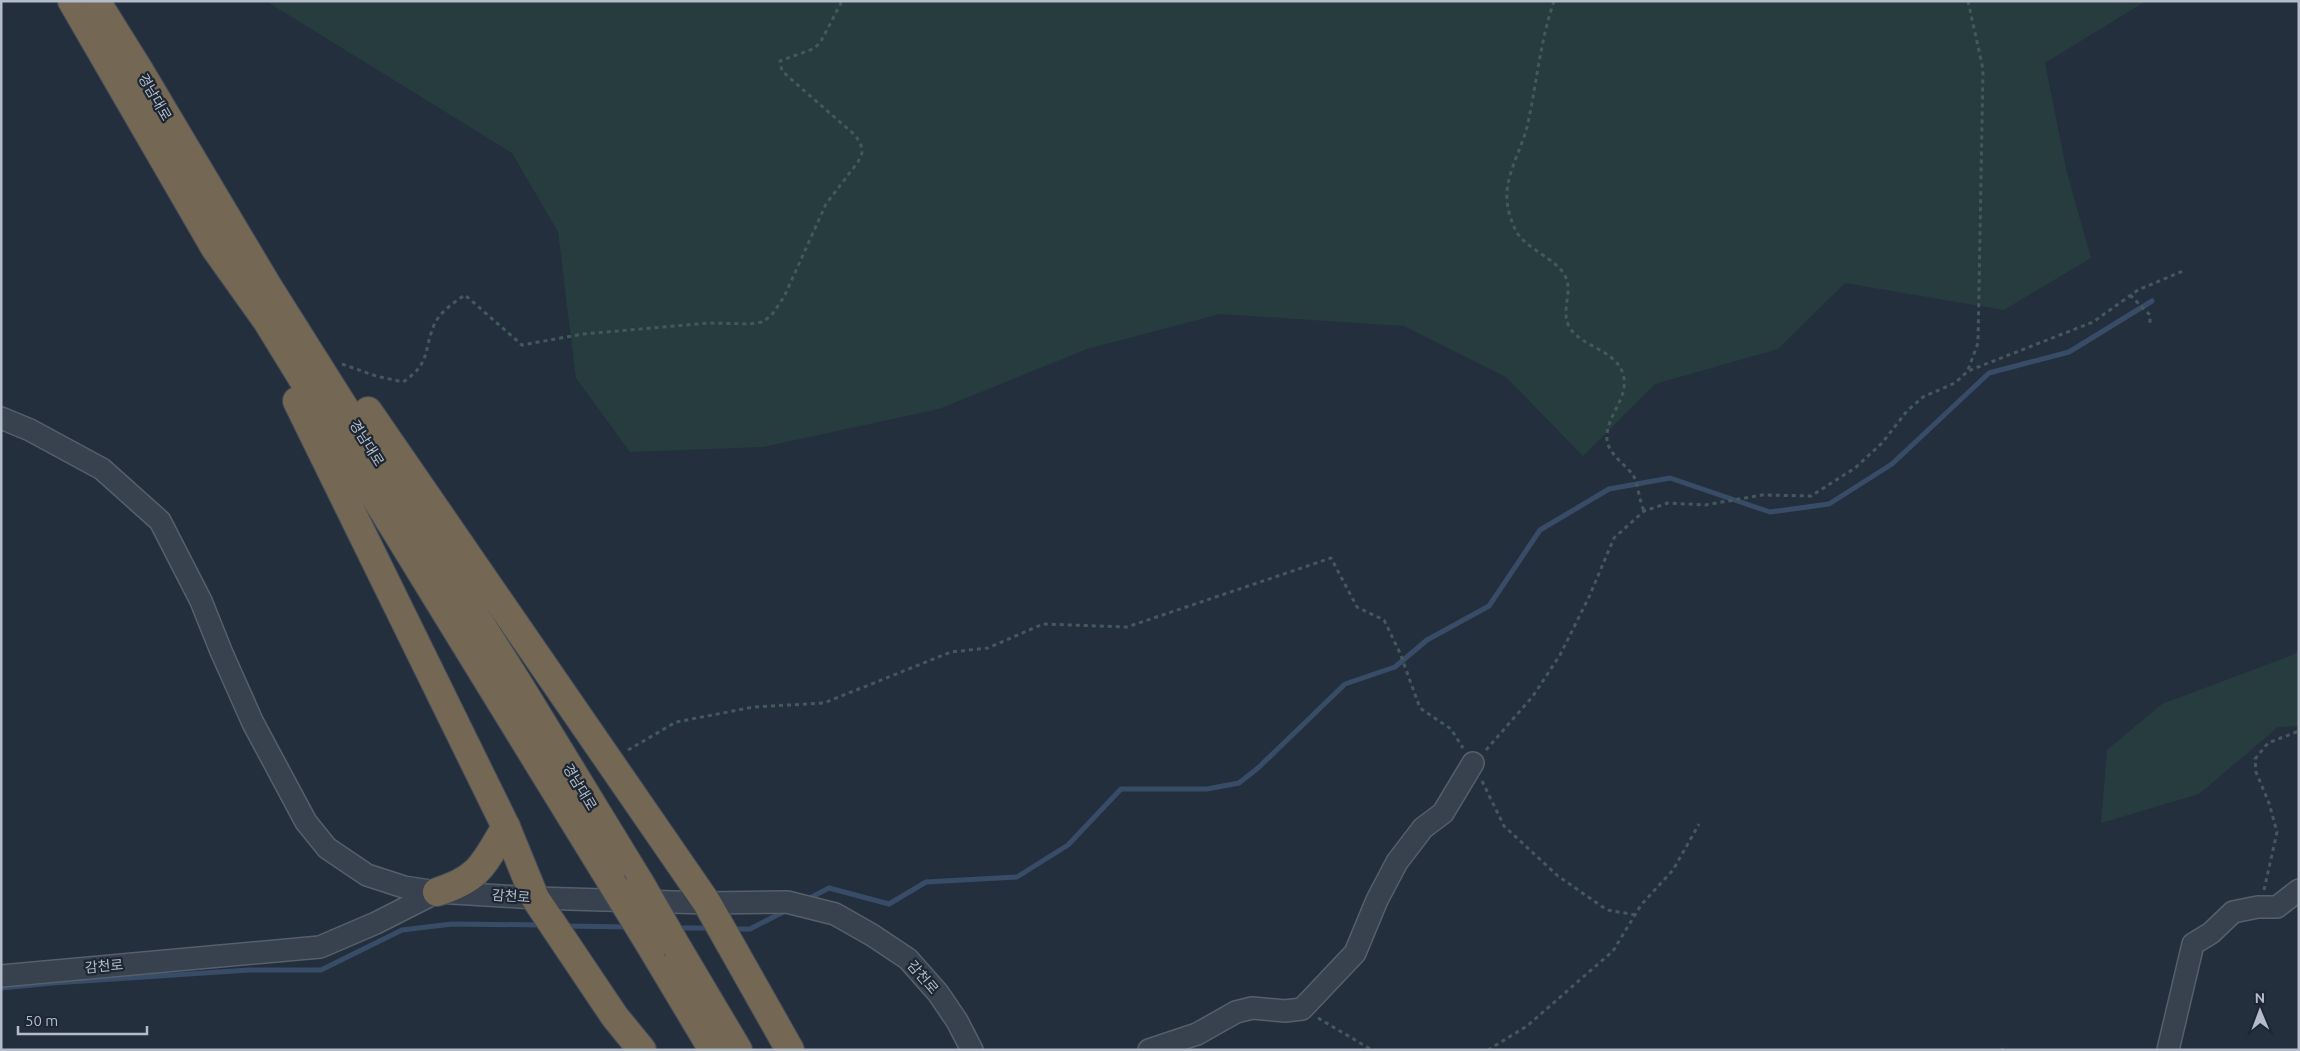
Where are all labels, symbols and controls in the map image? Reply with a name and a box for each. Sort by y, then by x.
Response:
street label: 경남대로 [135,71,175,123]
street label: 경남대로 [347,417,387,469]
street label: 경남대로 [560,761,600,813]
street label: 감천로 [491,887,531,905]
street label: 감천로 [84,956,124,976]
street label: 감천로 [904,957,942,997]
north arrow [2235,986,2285,1036]
text: N [2254,990,2265,1006]
scale bar [18,1004,146,1036]
text: 50 m [25,1012,58,1029]

